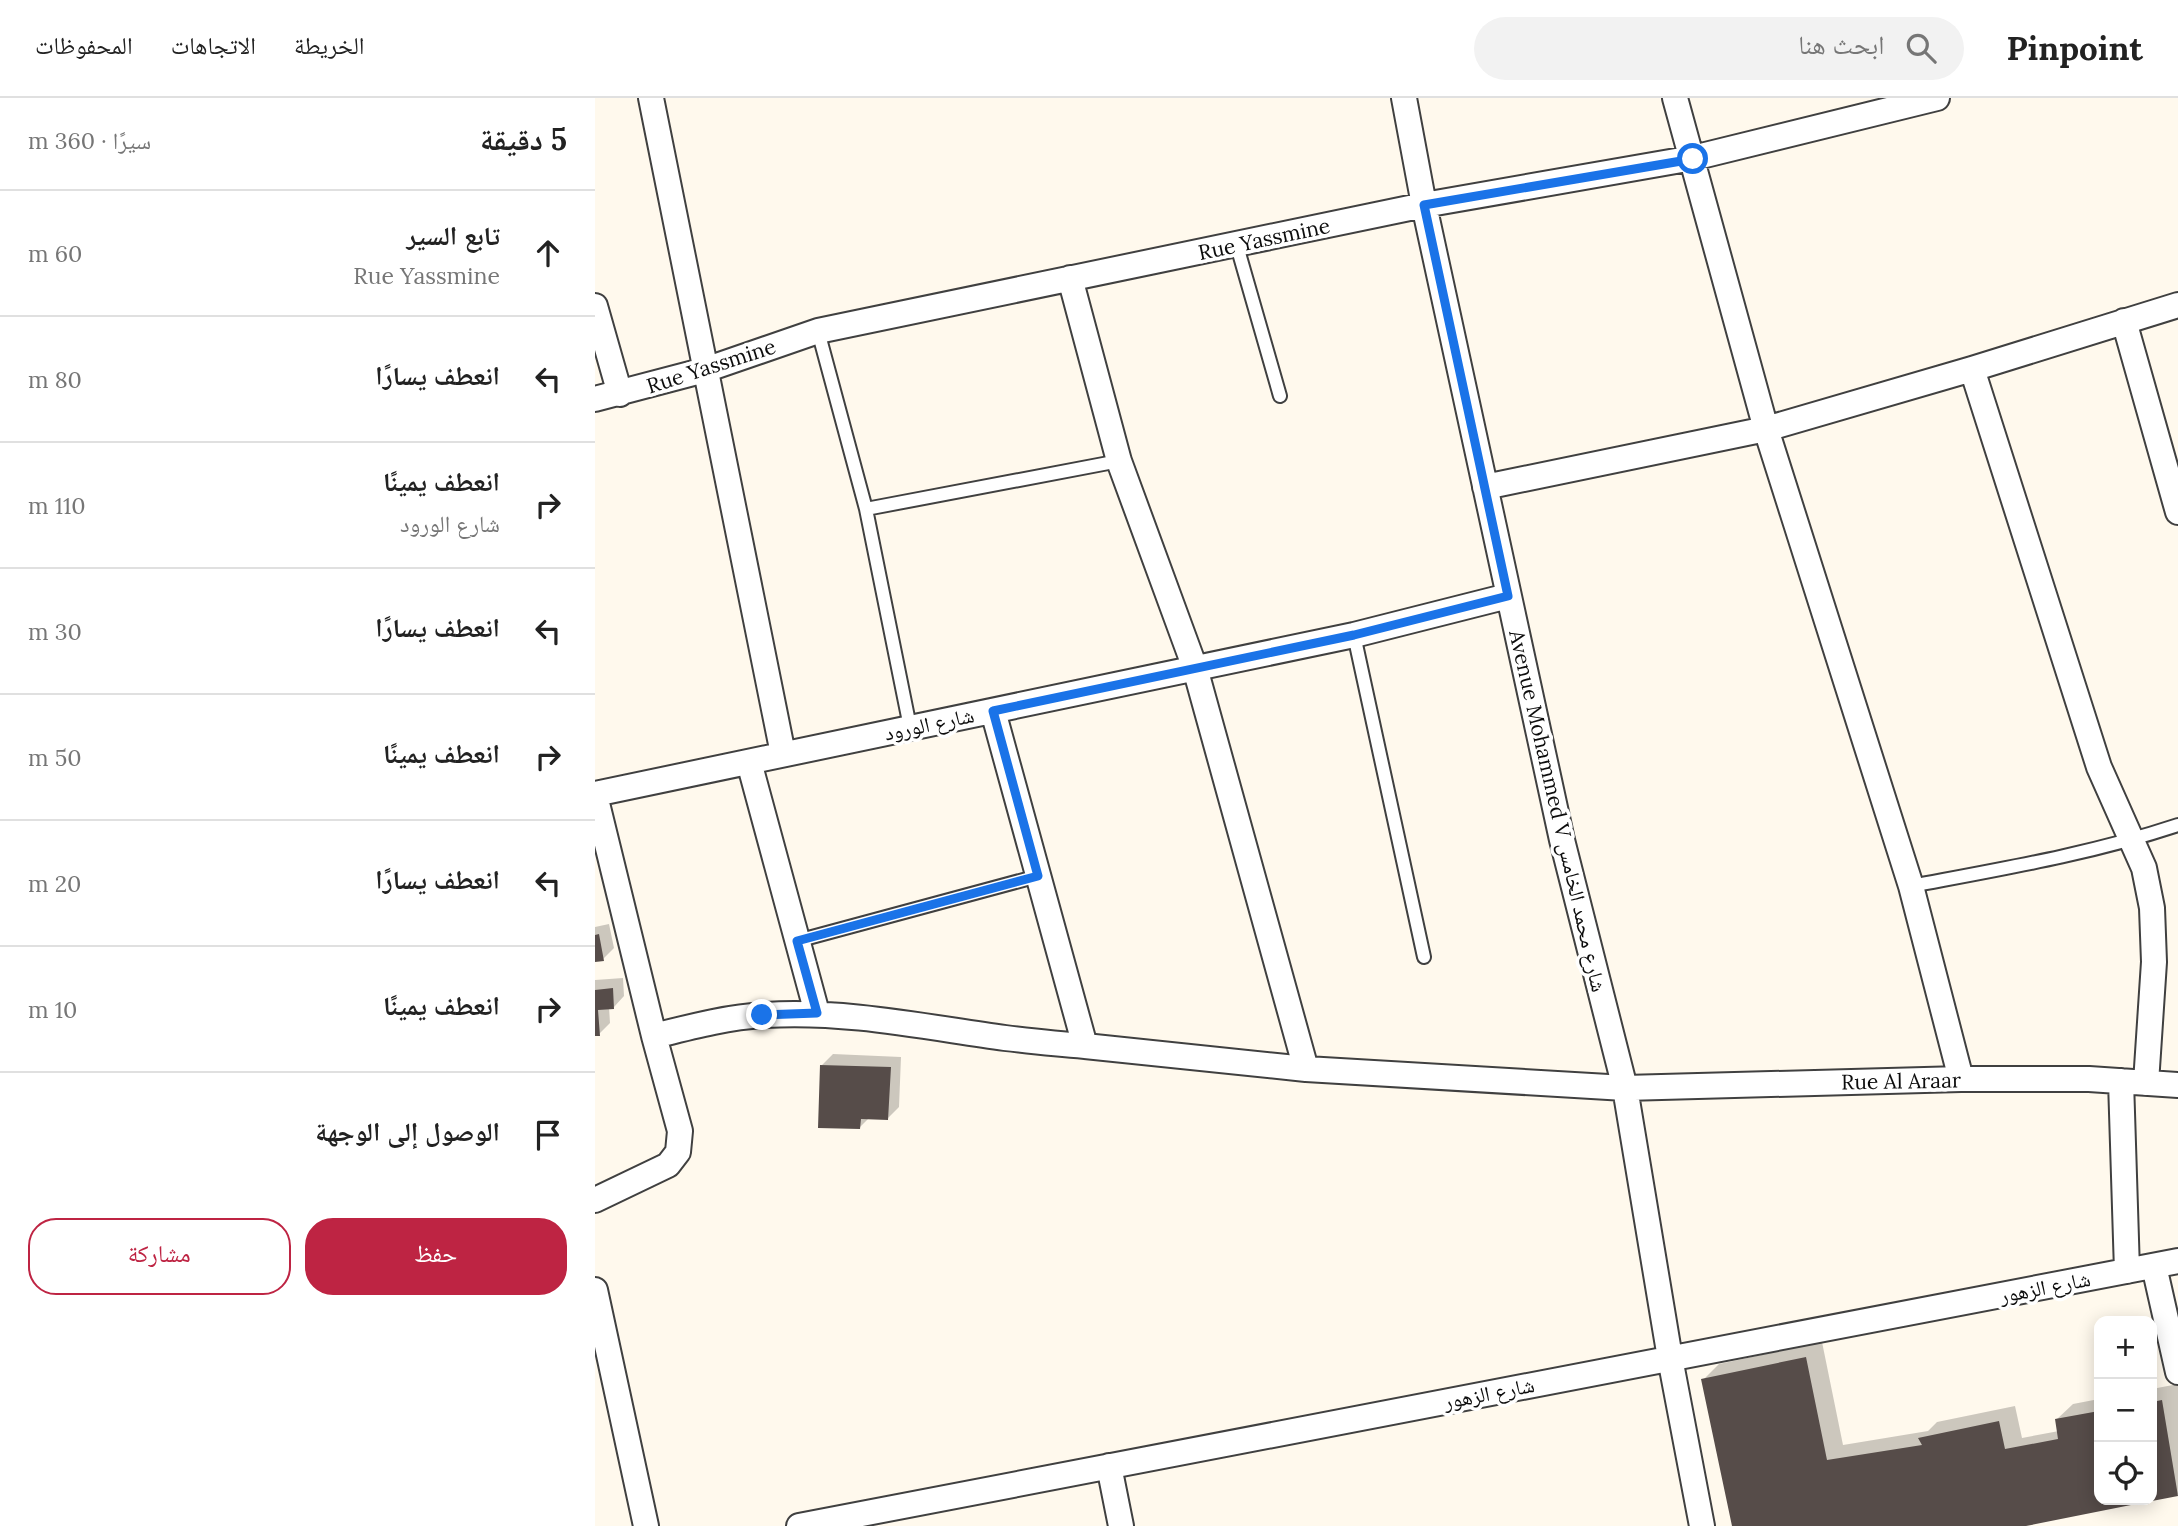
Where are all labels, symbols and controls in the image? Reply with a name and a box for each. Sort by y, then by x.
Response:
search box [1474,17,1964,80]
text: Pinpoint [2006,27,2143,69]
text: ابحث هنا [1798,28,1884,61]
icon: search [1902,29,1940,67]
text: المحفوظات [35,30,133,61]
text: الاتجاهات [171,30,256,61]
text: الخريطة [294,30,365,61]
text: 5 دقيقة [480,120,567,158]
text: سيرًا · 360 m [28,126,151,155]
route start [1677,143,1708,174]
street label: Rue Yassmine [1196,212,1332,266]
text: تابع السير [406,219,500,252]
icon: ahead [529,234,567,272]
text: 60 m [28,239,82,268]
text: Rue Yassmine [353,261,500,290]
street label: Rue Yassmine [643,332,779,400]
text: انعطف يسارًا [375,359,500,392]
icon: left [529,360,567,398]
text: 80 m [28,365,82,394]
text: انعطف يمينًا [383,465,500,498]
icon: right [529,486,567,524]
text: 110 m [28,491,86,520]
text: شارع الورود [400,509,500,538]
text: انعطف يسارًا [375,611,500,644]
icon: left [529,612,567,650]
text: 30 m [28,617,82,646]
street label: Avenue Mohammed V شارع محمد الخامس [1503,626,1613,995]
street label: شارع الورود [882,701,976,747]
text: انعطف يمينًا [383,737,500,770]
icon: right [529,738,567,776]
text: 50 m [28,743,81,772]
text: انعطف يسارًا [375,863,500,896]
icon: left [529,864,567,902]
text: 20 m [28,869,81,898]
text: انعطف يمينًا [383,989,500,1022]
icon: right [529,990,567,1028]
text: 10 m [28,995,77,1024]
route end [746,999,777,1030]
street label: Rue Al Araar [1841,1066,1961,1096]
text: الوصول إلى الوجهة [315,1115,500,1148]
icon: arrive [529,1116,567,1154]
button: مشاركة [28,1218,291,1295]
button: حفظ [305,1218,567,1295]
street label: شارع الزهور [1996,1265,2093,1309]
map controls [2094,1316,2157,1505]
button: + [2094,1316,2157,1379]
street label: شارع الزهور [1440,1371,1537,1415]
button: − [2094,1379,2157,1442]
button: locate [2094,1442,2157,1505]

